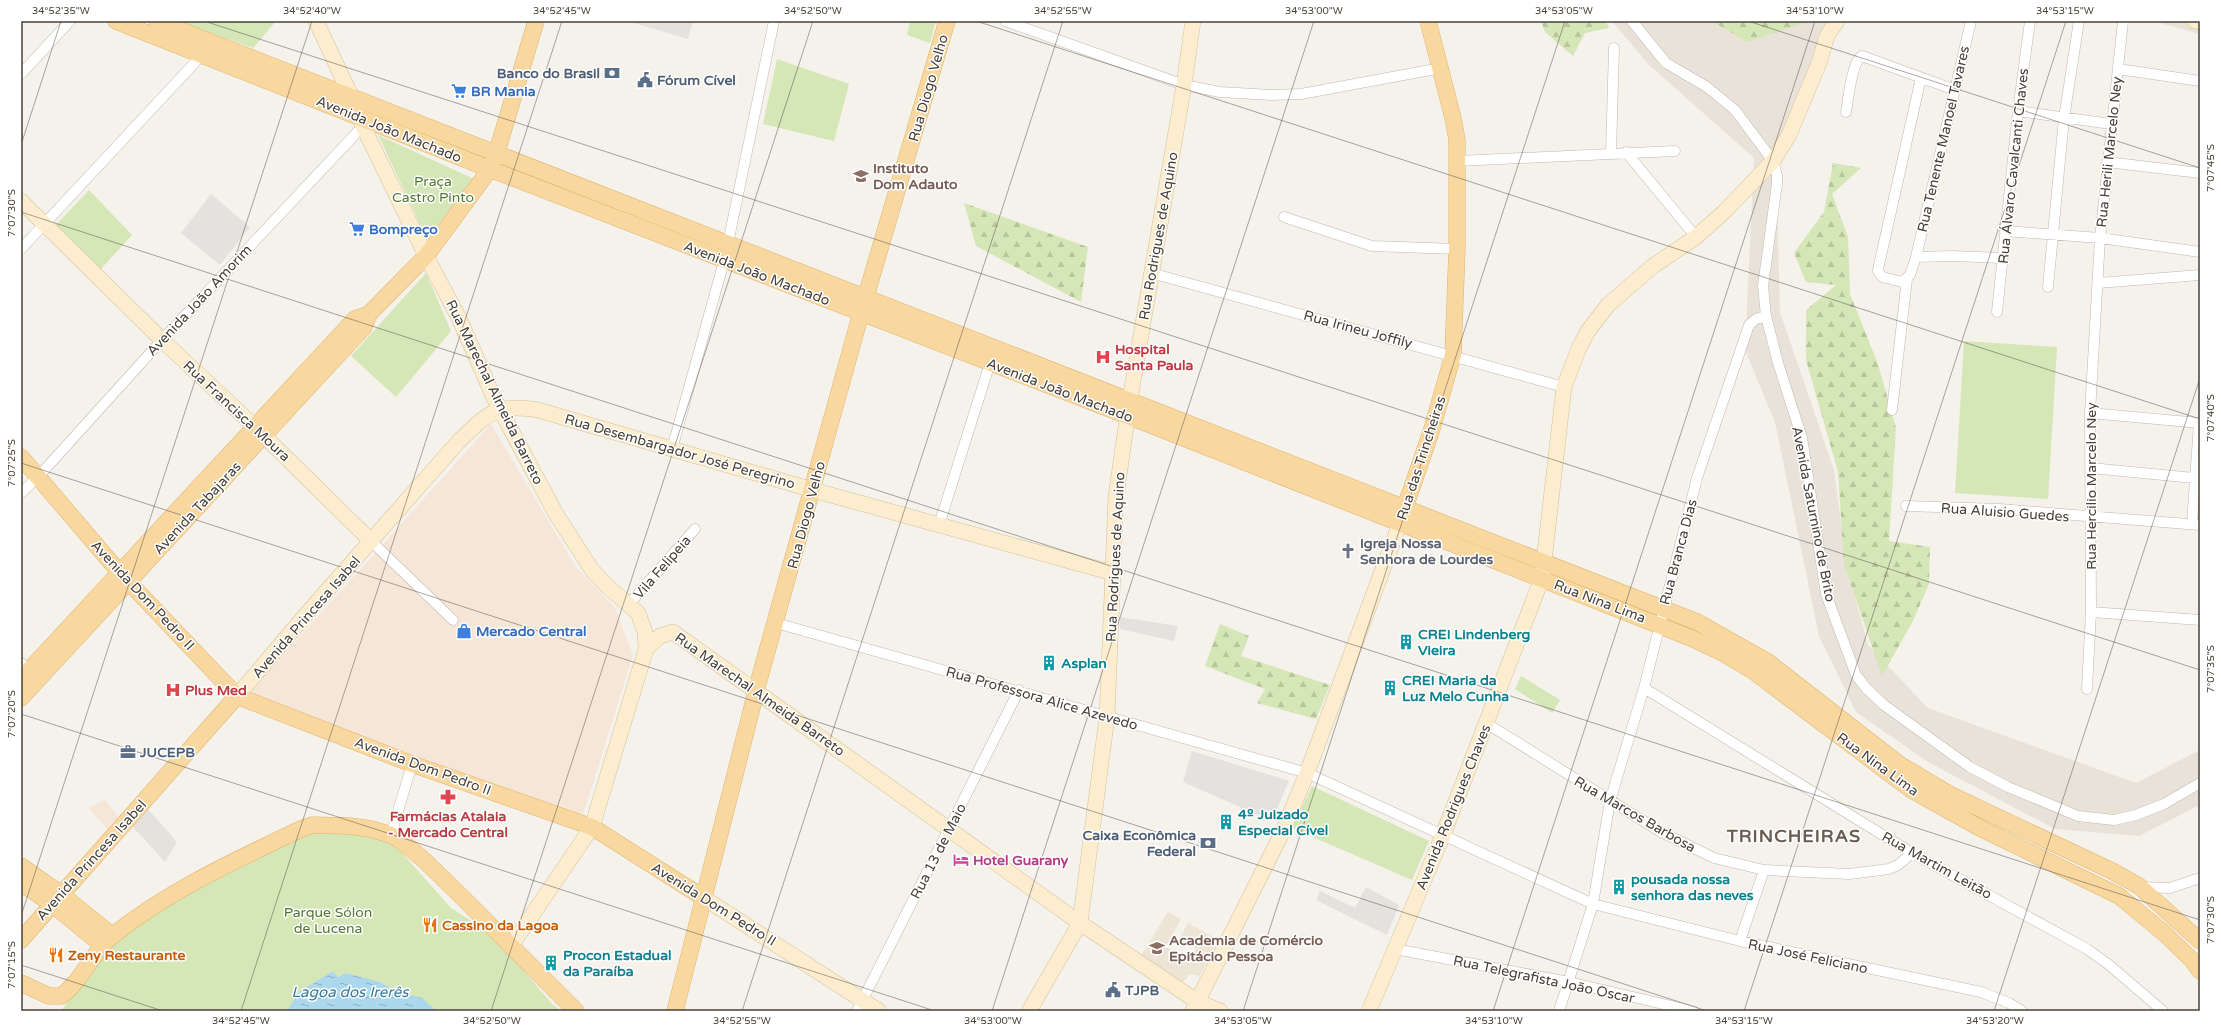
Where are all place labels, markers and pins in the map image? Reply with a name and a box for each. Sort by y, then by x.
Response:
bank icon: Banco do Brasil [603,64,621,82]
place label: Banco do Brasil [497,65,600,82]
public building icon: Fórum Cível [636,71,654,89]
place label: Fórum Cível [657,72,736,89]
supermarket icon: BR Mania [450,82,468,100]
place label: BR Mania [471,83,536,100]
place label: Instituto Dom Adauto [873,160,958,193]
school or university icon: Instituto Dom Adauto [852,167,870,185]
supermarket icon: Bompreço [348,220,366,238]
place label: Bompreço [369,221,438,238]
place label: Hospital Santa Paula [1115,341,1194,374]
hospital icon: Hospital Santa Paula [1094,348,1112,366]
place label: Igreja Nossa Senhora de Lourdes [1360,535,1493,568]
church icon: Igreja Nossa Senhora de Lourdes [1339,542,1357,560]
shop icon: Mercado Central [455,622,473,640]
place label: Mercado Central [476,623,587,640]
place label: CREI Lindenberg Vieira [1418,626,1531,659]
building icon: CREI Lindenberg Vieira [1397,633,1415,651]
building icon: Asplan [1040,654,1058,672]
place label: Asplan [1061,655,1107,672]
place label: CREI Maria da Luz Melo Cunha [1402,672,1509,705]
building icon: CREI Maria da Luz Melo Cunha [1381,679,1399,697]
hospital icon: Plus Med [164,681,182,699]
place label: Plus Med [185,682,247,699]
office icon: JUCEPB [119,743,137,761]
place label: JUCEPB [139,744,195,761]
pharmacy icon: Farmácias Atalaia - Mercado Central [439,788,457,806]
place label: 4º Juizado Especial Cível [1238,806,1328,839]
place label: Farmácias Atalaia - Mercado Central [388,808,508,841]
building icon: 4º Juizado Especial Cível [1217,813,1235,831]
place label: Caixa Econômica Federal [1082,827,1196,860]
bank icon: Caixa Econômica Federal [1199,834,1217,852]
hotel icon: Hotel Guarany [952,851,970,869]
place label: Hotel Guarany [973,852,1069,869]
place label: pousada nossa senhora das neves [1631,871,1754,904]
building icon: pousada nossa senhora das neves [1610,878,1628,896]
restaurant icon: Cassino da Lagoa [421,916,439,934]
place label: Cassino da Lagoa [442,917,559,934]
place label: Academia de Comércio Epitácio Pessoa [1169,932,1324,965]
school or university icon: Academia de Comércio Epitácio Pessoa [1148,939,1166,957]
restaurant icon: Zeny Restaurante [47,946,65,964]
place label: Zeny Restaurante [68,947,185,964]
place label: Procon Estadual da Paraíba [563,947,672,980]
building icon: Procon Estadual da Paraíba [542,954,560,972]
public building icon: TJPB [1104,981,1122,999]
place label: TJPB [1124,982,1159,999]

